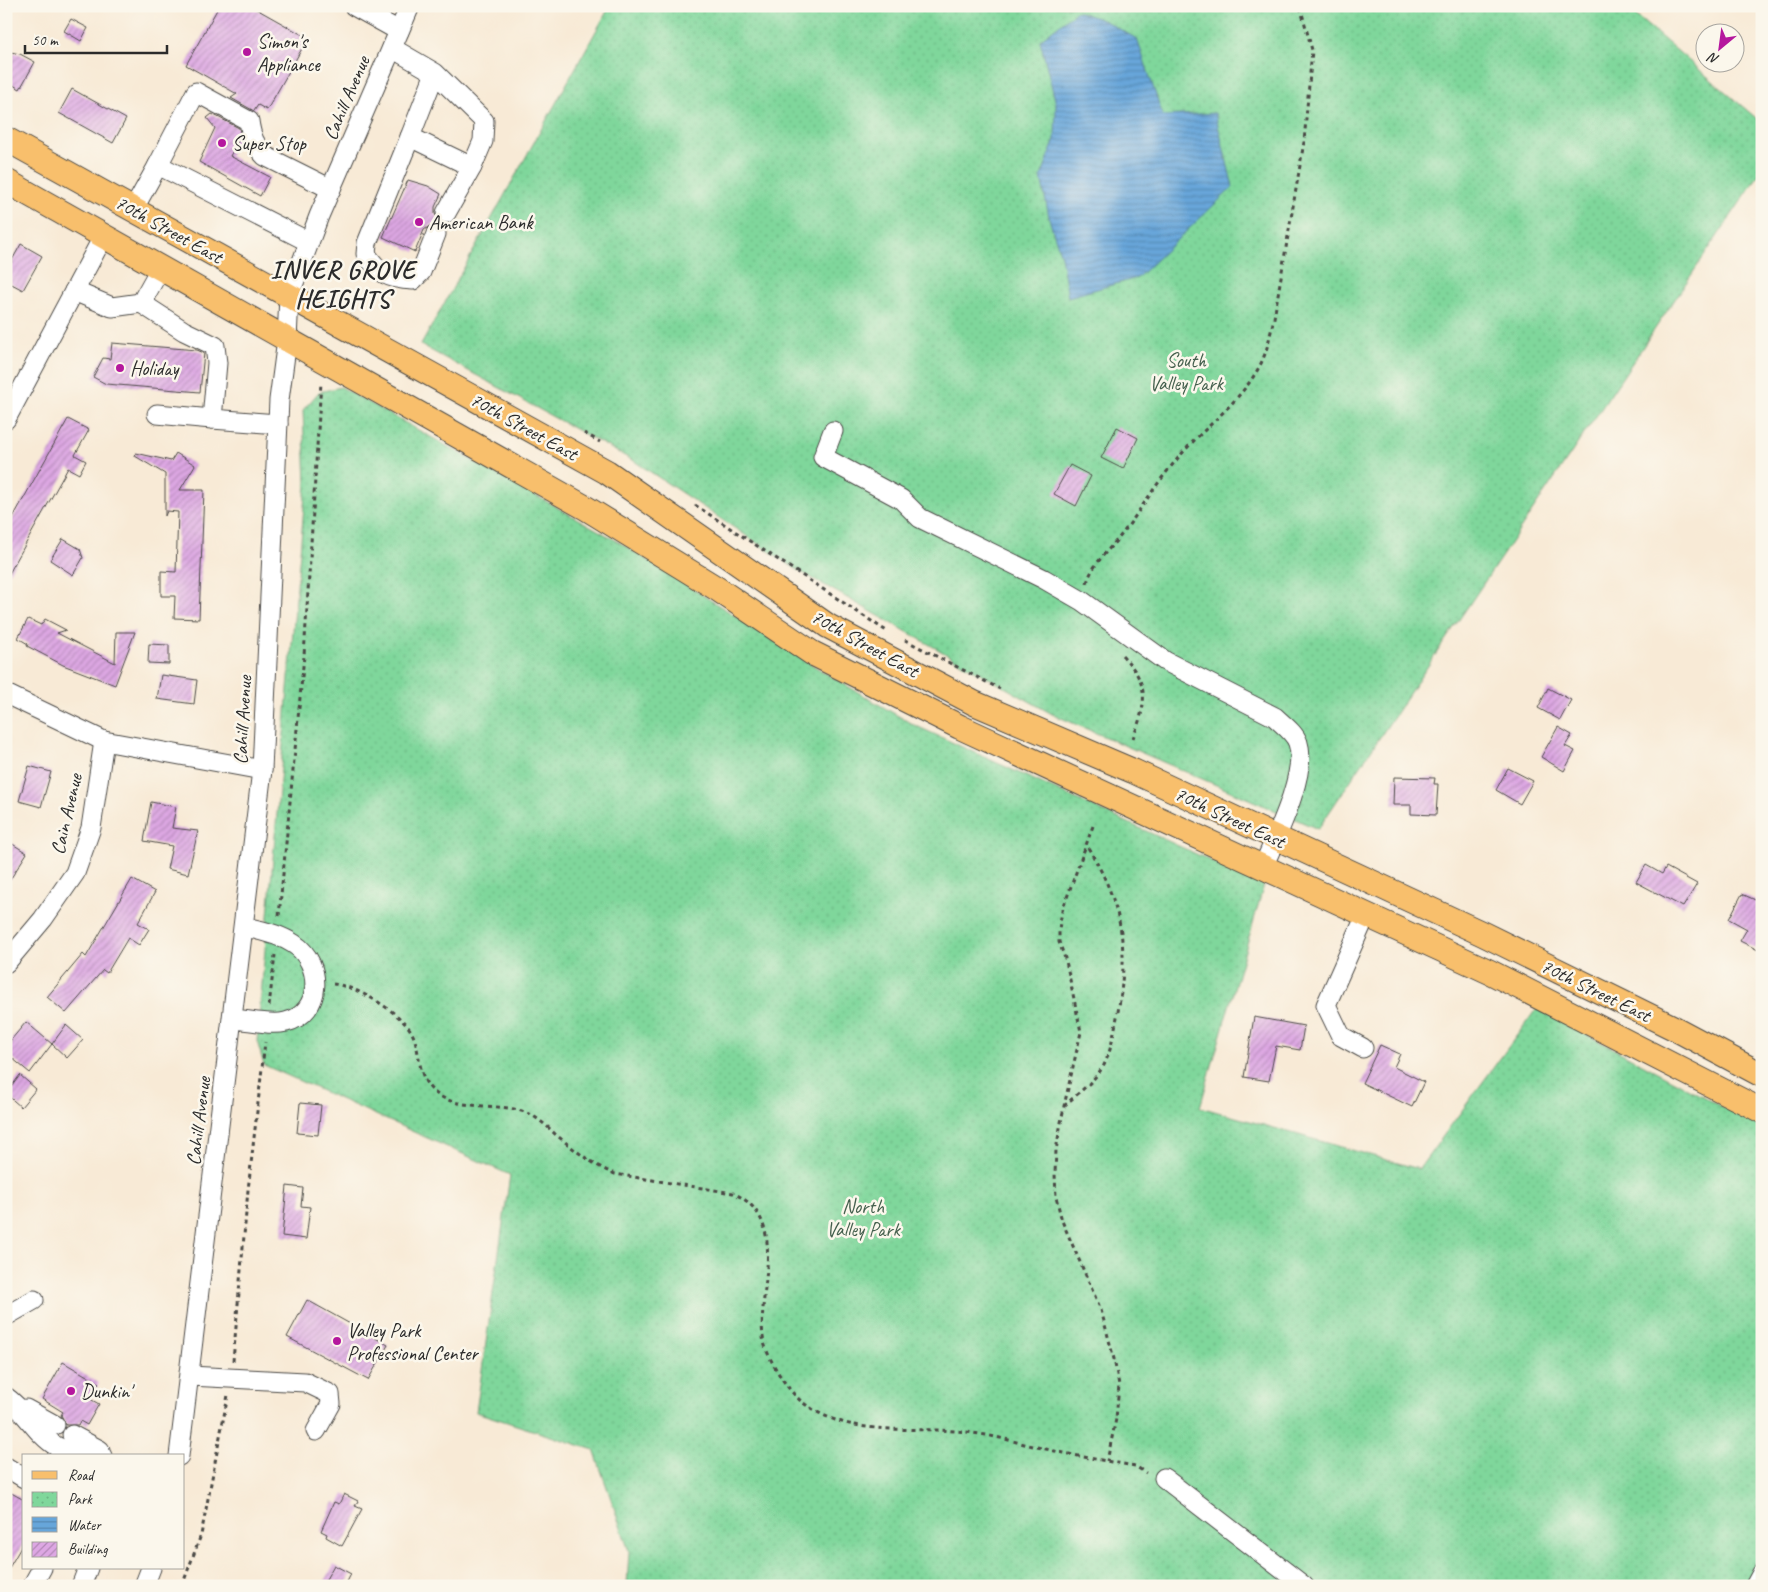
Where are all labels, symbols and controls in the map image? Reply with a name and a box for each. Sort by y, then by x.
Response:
scale bar [25,22,168,54]
north arrow [1696,22,1746,72]
place label: Simon's Appliance [257,29,321,77]
text: 50 m [32,31,59,50]
marker: Simon's Appliance [241,46,253,58]
text: N [1704,48,1722,68]
street label: Cahill Avenue [318,51,376,144]
place label: Super Stop [232,131,307,156]
marker: Super Stop [216,137,228,149]
street label: 70th Street East [111,190,229,270]
place label: American Bank [429,210,534,235]
marker: American Bank [413,216,425,228]
district label: INVER GROVE HEIGHTS [270,254,418,315]
park label: South Valley Park [1149,348,1225,396]
place label: Holiday [130,356,180,381]
marker: Holiday [114,362,126,374]
street label: 70th Street East [466,387,584,467]
street label: 70th Street East [807,604,925,684]
street label: Cahill Avenue [228,674,257,765]
street label: Cain Avenue [45,770,88,857]
street label: 70th Street East [1171,781,1291,855]
street label: 70th Street East [1537,953,1657,1029]
street label: Cahill Avenue [181,1074,216,1167]
park label: North Valley Park [826,1194,902,1242]
place label: Valley Park Professional Center [347,1318,480,1366]
marker: Valley Park Professional Center [331,1335,343,1347]
place label: Dunkin' [81,1379,135,1404]
marker: Dunkin' [65,1385,77,1397]
legend [22,1454,185,1570]
text: Road [68,1466,95,1485]
text: Park [68,1490,93,1509]
text: Water [68,1516,102,1535]
text: Building [68,1540,108,1559]

